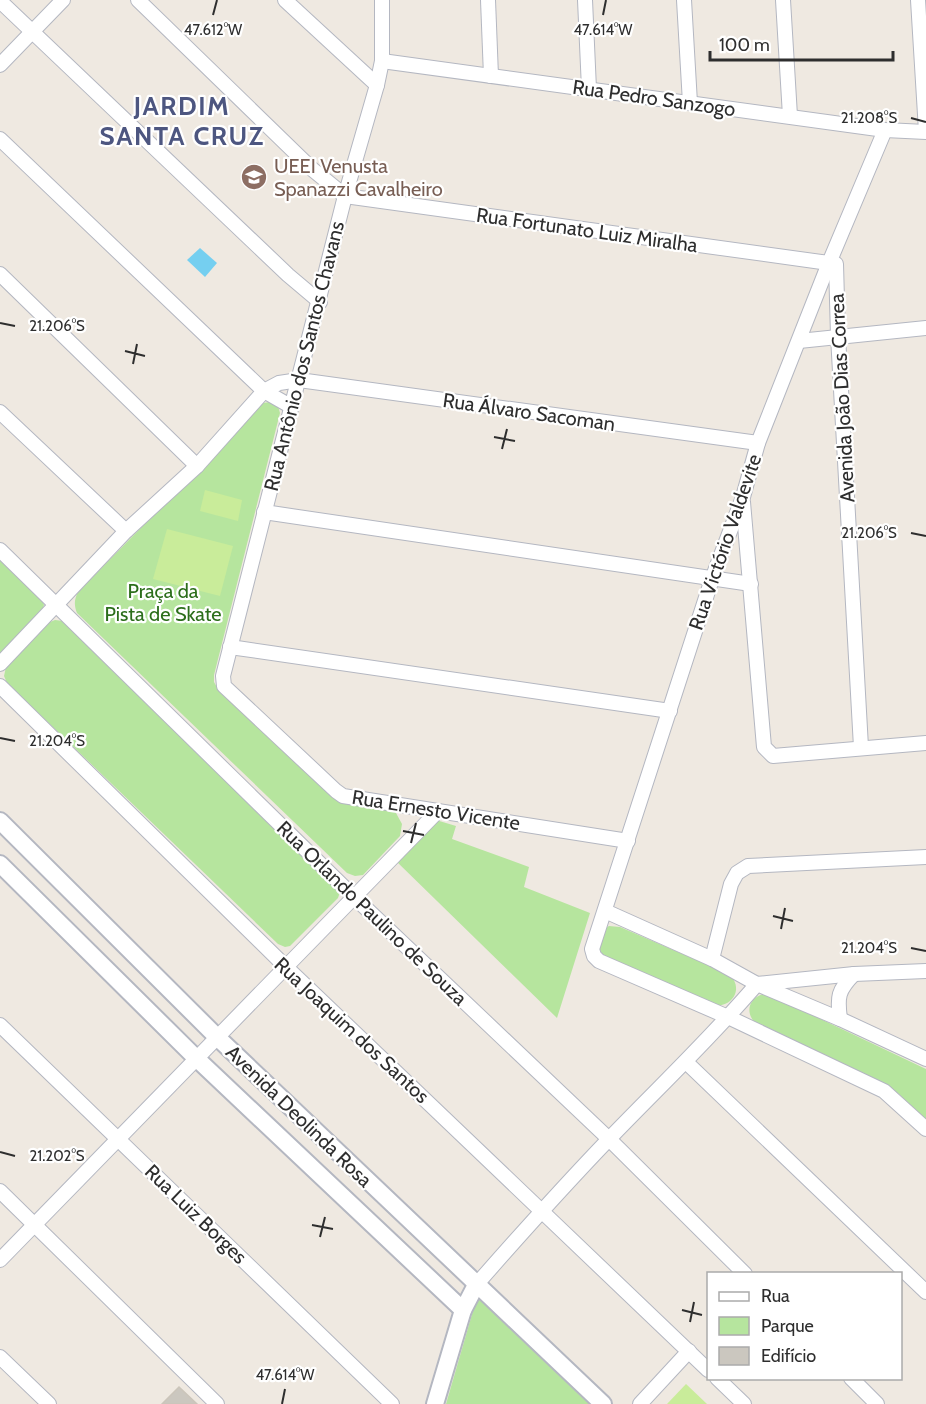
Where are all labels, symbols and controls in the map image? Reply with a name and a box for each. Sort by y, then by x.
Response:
text: 47.612°W [184,21,243,39]
text: 47.614°W [573,21,633,39]
scale bar [710,24,893,62]
text: 100 m [719,34,770,56]
street label: Rua Pedro Sanzogo [571,75,737,121]
district label: JARDIM SANTA CRUZ [100,90,264,152]
text: 21.208°S [841,109,897,127]
place label: UEEI Venusta Spanazzi Cavalheiro [274,154,443,201]
school or university icon: UEEI Venusta Spanazzi Cavalheiro [239,162,269,192]
street label: Rua Fortunato Luiz Miralha [475,203,699,257]
street label: Rua Antônio dos Santos Chavans [259,219,349,493]
street label: Avenida João Dias Correa [825,292,859,503]
text: 21.206°S [29,317,85,335]
street label: Rua Álvaro Sacoman [441,388,617,436]
street label: Rua Victório Valdevite [684,451,766,633]
text: 21.206°S [841,524,897,542]
park label: Praça da Pista de Skate [104,579,222,626]
text: 21.204°S [29,732,85,750]
street label: Rua Ernesto Vicente [350,785,522,835]
street label: Rua Orlando Paulino de Souza [272,816,472,1010]
text: 21.204°S [841,939,897,957]
street label: Rua Joaquim dos Santos [270,952,434,1108]
street label: Avenida Deolinda Rosa [221,1040,377,1192]
text: 21.202°S [29,1147,85,1165]
street label: Rua Luiz Borges [140,1159,252,1269]
legend [707,1272,902,1380]
text: Rua [761,1285,790,1307]
text: Parque [761,1315,814,1337]
text: Edifício [761,1345,816,1367]
text: 47.614°W [255,1366,315,1384]

